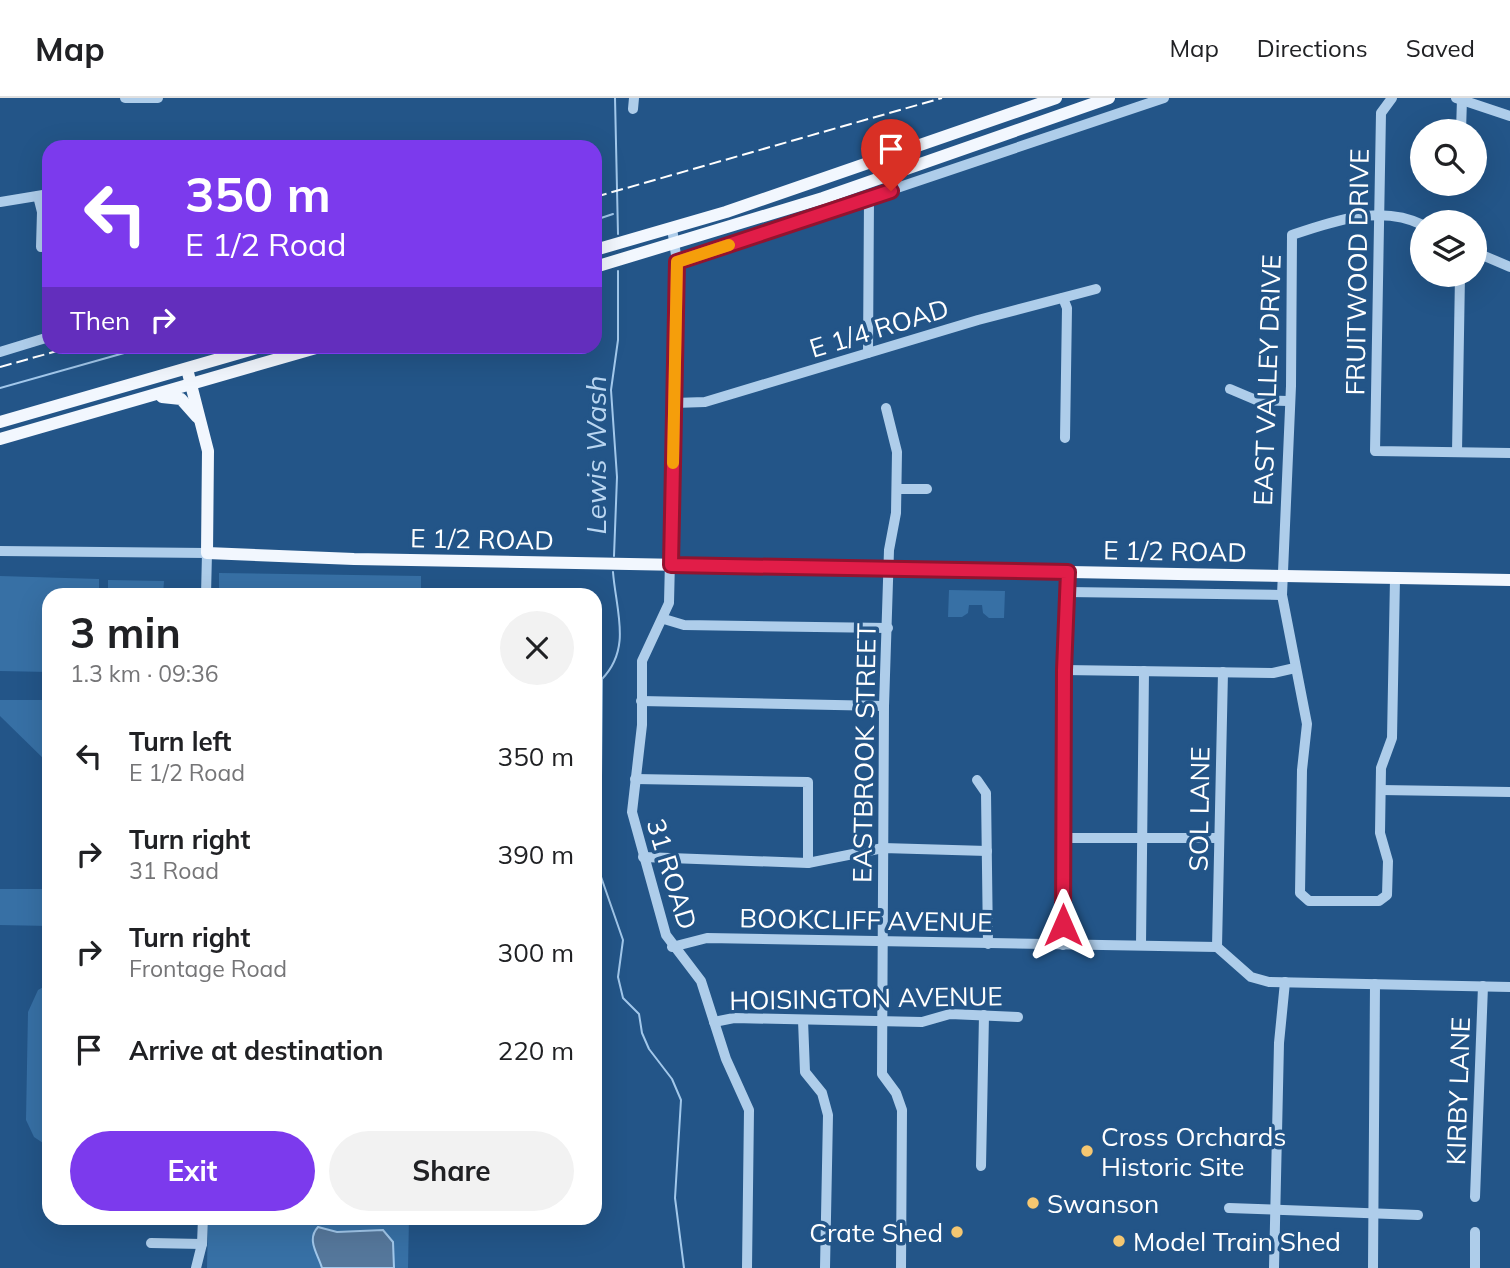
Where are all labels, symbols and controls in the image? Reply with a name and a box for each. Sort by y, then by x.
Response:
text: Map [35,28,105,69]
text: Map [1169,33,1219,63]
text: Directions [1257,33,1368,63]
text: Saved [1406,33,1475,63]
pin [861,119,921,191]
map controls [1410,119,1487,287]
button: search [1410,119,1487,196]
icon: arrive [872,130,910,168]
street label: FRUITWOOD DRIVE [1338,148,1376,396]
text: 350 m [185,163,331,224]
icon: left [70,168,161,259]
button: layers [1410,210,1487,287]
text: E 1/2 Road [185,224,347,264]
street label: EAST VALLEY DRIVE [1246,254,1288,506]
street label: E 1/4 ROAD [805,291,953,365]
icon: right [144,301,182,339]
text: Then [70,304,130,337]
water label: Lewis Wash [578,376,613,535]
street label: E 1/2 ROAD [410,521,554,557]
street label: E 1/2 ROAD [1103,533,1247,569]
text: 3 min [70,606,181,659]
button: close [500,611,574,685]
street label: EASTBROOK STREET [845,623,883,883]
text: 1.3 km · 09:36 [70,659,219,688]
text: Turn left [129,725,231,758]
icon: left [70,737,108,775]
text: 350 m [498,740,574,773]
street label: SOL LANE [1181,746,1217,872]
text: E 1/2 Road [129,758,245,787]
street label: 31 ROAD [640,815,704,933]
text: Turn right [129,823,250,856]
icon: right [70,835,108,873]
text: 390 m [498,838,574,871]
text: 31 Road [129,856,219,885]
position arrow [1026,888,1100,962]
street label: BOOKCLIFF AVENUE [739,901,993,939]
text: Turn right [129,921,250,954]
icon: right [70,933,108,971]
text: 300 m [498,936,574,969]
text: Frontage Road [129,954,287,983]
street label: HOISINGTON AVENUE [729,979,1003,1017]
street label: KIRBY LANE [1439,1016,1477,1166]
icon: arrive [70,1031,108,1069]
text: Arrive at destination [129,1034,384,1067]
text: 220 m [498,1034,574,1067]
place label: Cross Orchards Historic Site [1101,1120,1286,1183]
button: Exit [70,1131,315,1211]
button: Share [329,1131,574,1211]
marker: Cross Orchards Historic Site [1079,1143,1095,1159]
place label: Swanson [1047,1187,1159,1220]
marker: Swanson [1025,1195,1041,1211]
place label: Crate Shed [809,1216,943,1249]
marker: Crate Shed [949,1224,965,1240]
place label: Model Train Shed [1133,1225,1341,1258]
marker: Model Train Shed [1111,1233,1127,1249]

